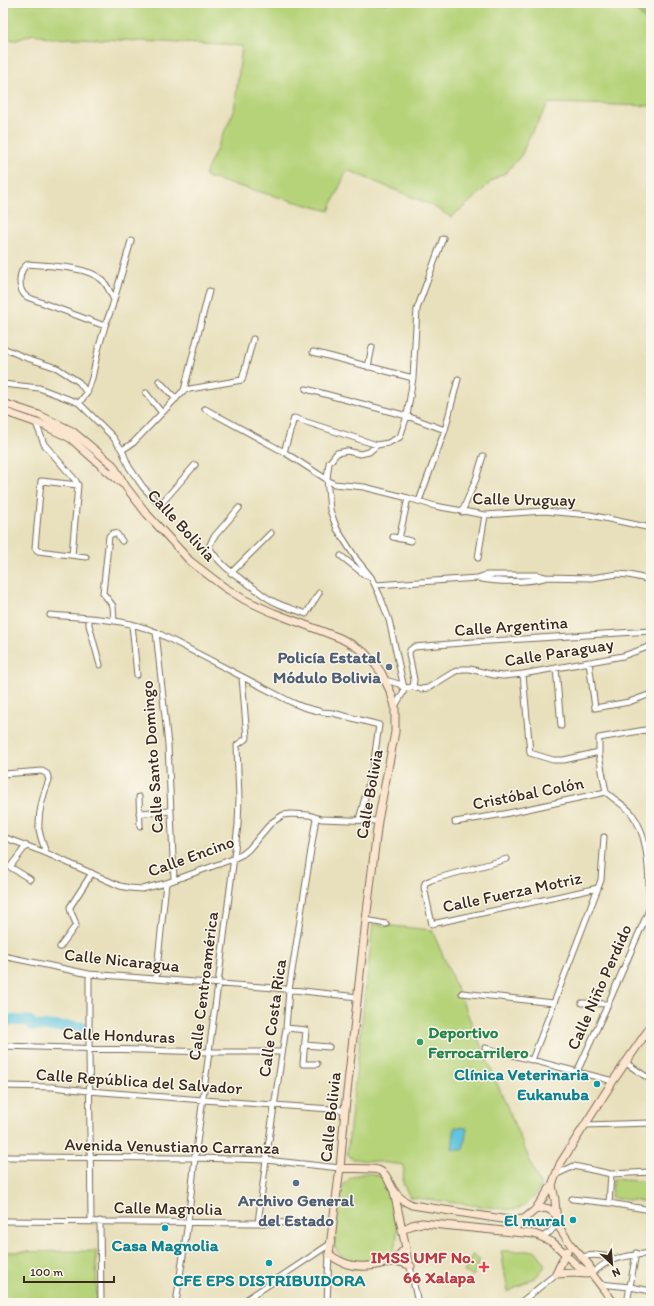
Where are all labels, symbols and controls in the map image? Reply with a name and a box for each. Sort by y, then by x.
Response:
street label: Calle Bolivia [144,485,220,565]
street label: Calle Uruguay [472,488,576,510]
street label: Calle Argentina [454,612,568,640]
street label: Calle Paraguay [503,633,615,671]
place label: Policía Estatal Módulo Bolivia [273,647,381,687]
marker: Policía Estatal Módulo Bolivia [384,662,394,672]
street label: Calle Santo Domingo [137,680,167,834]
street label: Calle Bolivia [351,747,387,840]
street label: Cristóbal Colón [471,772,586,814]
street label: Calle Encino [145,831,237,881]
street label: Calle Fuerza Motriz [441,867,584,917]
street label: Calle Centroamérica [184,910,222,1062]
street label: Calle Niño Perdido [562,921,636,1053]
street label: Calle Nicaragua [63,944,181,976]
street label: Calle Costa Rica [254,958,290,1078]
place label: Deportivo Ferrocarrilero [428,1022,529,1062]
street label: Calle Honduras [62,1023,176,1047]
marker: Deportivo Ferrocarrilero [415,1037,425,1047]
street label: Calle República del Salvador [35,1064,243,1098]
place label: Clínica Veterinaria Eukanuba [454,1064,590,1104]
street label: Calle Bolivia [315,1071,345,1163]
marker: Clínica Veterinaria Eukanuba [592,1079,602,1089]
street label: Avenida Venustiano Carranza [64,1134,280,1158]
marker: Archivo General del Estado [291,1178,301,1188]
place label: Archivo General del Estado [237,1190,354,1230]
street label: Calle Magnolia [113,1197,223,1219]
place label: El mural [504,1210,565,1230]
marker: El mural [568,1215,578,1225]
marker: Casa Magnolia [160,1223,170,1233]
place label: Casa Magnolia [111,1235,219,1256]
north arrow [592,1244,632,1284]
place label: IMSS UMF No. 66 Xalapa [371,1247,475,1288]
scale bar [24,1258,114,1284]
marker: CFE EPS DISTRIBUIDORA [264,1258,274,1268]
marker: IMSS UMF No. 66 Xalapa [478,1261,490,1273]
text: 100 m [30,1265,63,1279]
text: N [610,1265,622,1280]
place label: CFE EPS DISTRIBUIDORA [173,1270,365,1290]

